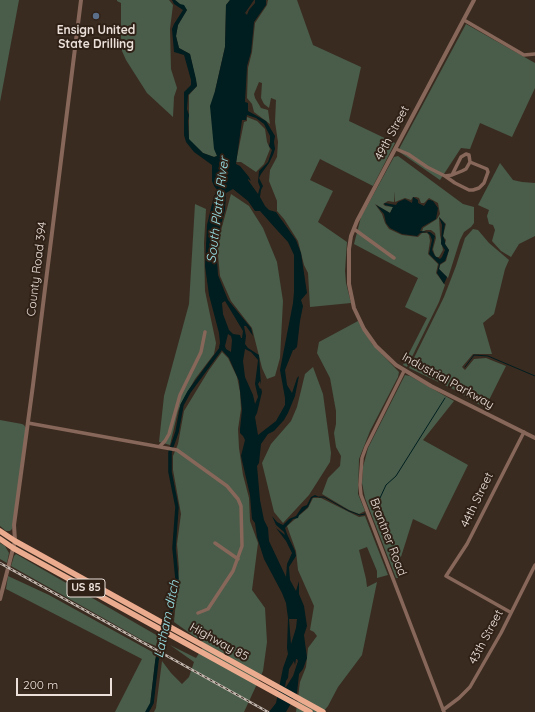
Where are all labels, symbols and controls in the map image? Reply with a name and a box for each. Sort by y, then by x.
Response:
marker: Ensign United State Drilling [91,11,101,21]
place label: Ensign United State Drilling [57,23,135,51]
street label: 49th Street [372,103,412,163]
water label: South Platte River [204,156,232,264]
street label: County Road 394 [24,221,50,317]
street label: Industrial Parkway [399,350,497,412]
street label: 44th Street [457,470,497,530]
street label: Brantner Road [367,496,409,578]
road number: US 85 [67,579,105,597]
water label: Latham ditch [151,579,183,659]
street label: 43th Street [466,607,506,667]
street label: Highway 85 [187,620,251,664]
scale bar [18,670,114,696]
text: 200 m [23,677,58,692]

